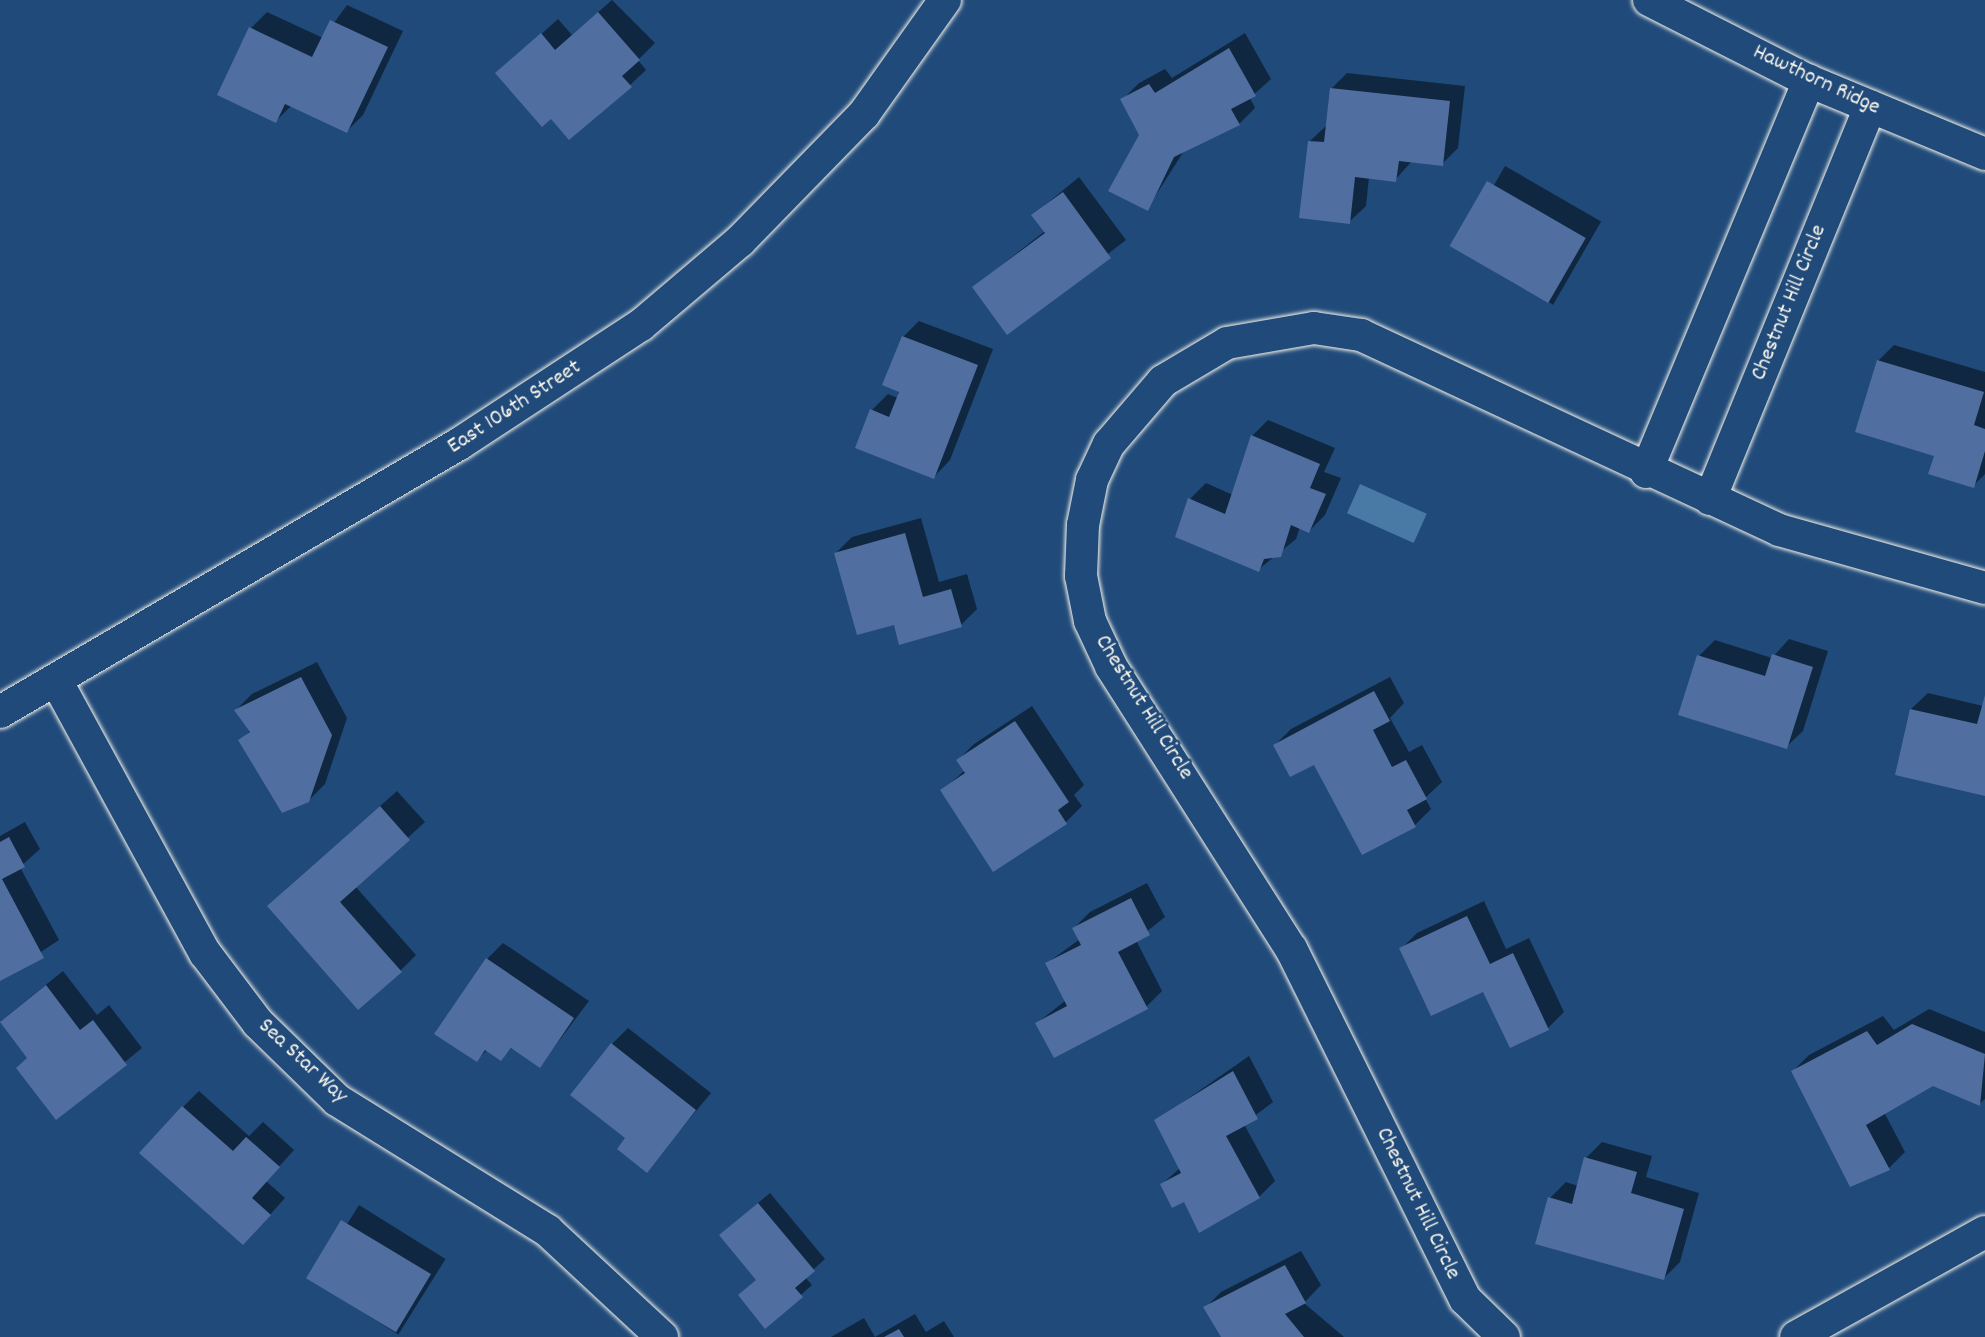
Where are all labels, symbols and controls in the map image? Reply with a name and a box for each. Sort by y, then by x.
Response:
street label: Hawthorn Ridge [1748,39,1884,123]
street label: Chestnut Hill Circle [1746,221,1834,385]
street label: East 106th Street [443,355,587,461]
street label: Chestnut Hill Circle [1087,630,1199,786]
street label: Sea Star Way [251,1013,353,1111]
street label: Chestnut Hill Circle [1368,1124,1466,1284]

